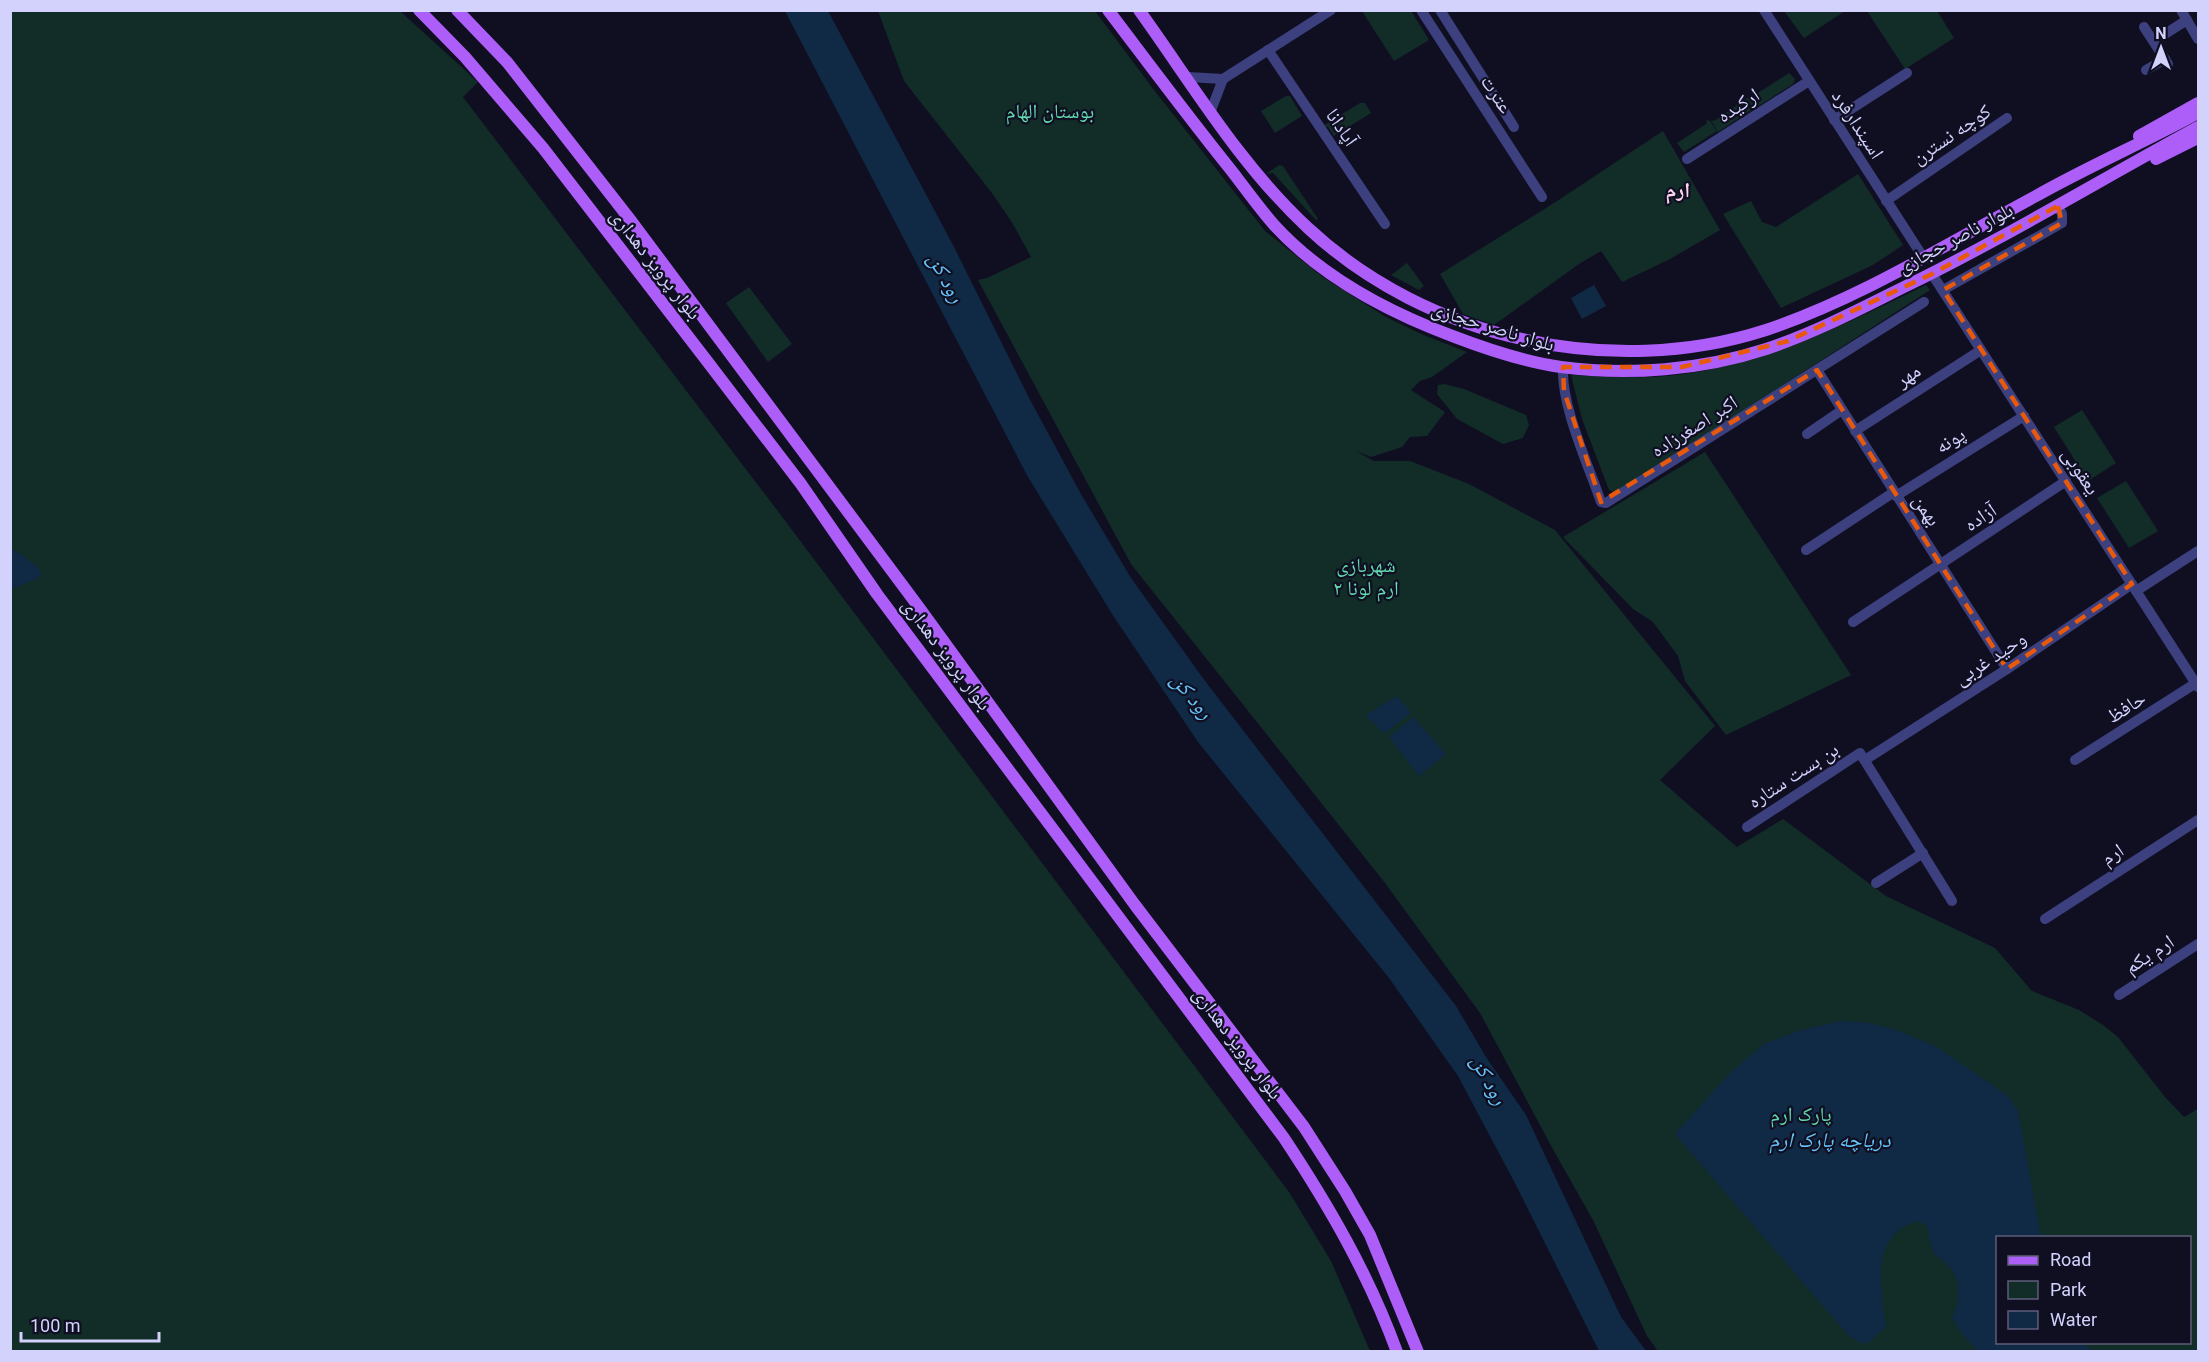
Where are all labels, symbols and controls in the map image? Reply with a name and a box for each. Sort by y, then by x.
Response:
north arrow [2131,18,2191,78]
text: N [2155,24,2167,43]
street label: عترت [1476,70,1518,118]
street label: ارکیده [1712,83,1764,127]
street label: اسپندارفرد [1827,85,1889,163]
park label: بوستان الهام [1006,99,1094,125]
street label: کوچه نسترن [1907,99,1995,169]
street label: آپادانا [1321,104,1364,151]
district label: ارم [1666,178,1690,204]
street label: بلوار ناصر حجازی [1893,197,2017,279]
street label: بلوار پرویز دهداری [605,204,707,324]
water label: رود کن [922,249,969,307]
street label: بلوار ناصر حجازی [1428,296,1558,356]
street label: مهر [1890,358,1925,392]
street label: اکبر اصغرزاده [1646,390,1742,462]
street label: پونه [1931,422,1970,458]
street label: یعقوبی [2057,443,2105,499]
street label: بهمن [1908,490,1946,530]
street label: آزاده [1959,497,2001,536]
park label: شهربازی ارم لونا ۲ [1333,553,1399,602]
street label: بلوار پرویز دهداری [897,593,997,715]
street label: وحید غربی [1949,626,2031,690]
water label: رود کن [1165,668,1218,725]
street label: حافظ [2102,686,2150,728]
street label: بن بست ستاره [1743,737,1843,813]
street label: ارم [2096,838,2129,872]
street label: ارم یکم [2120,929,2179,980]
street label: بلوار پرویز دهداری [1188,982,1288,1104]
water label: رود کن [1465,1051,1512,1109]
park label: پارک ارم [1770,1102,1832,1128]
water label: دریاچه پارک ارم [1769,1128,1891,1154]
legend [1996,1236,2191,1344]
text: Road [2050,1249,2091,1270]
text: Park [2050,1279,2087,1300]
scale bar [21,1305,159,1343]
text: Water [2050,1309,2097,1330]
text: 100 m [30,1315,81,1336]

